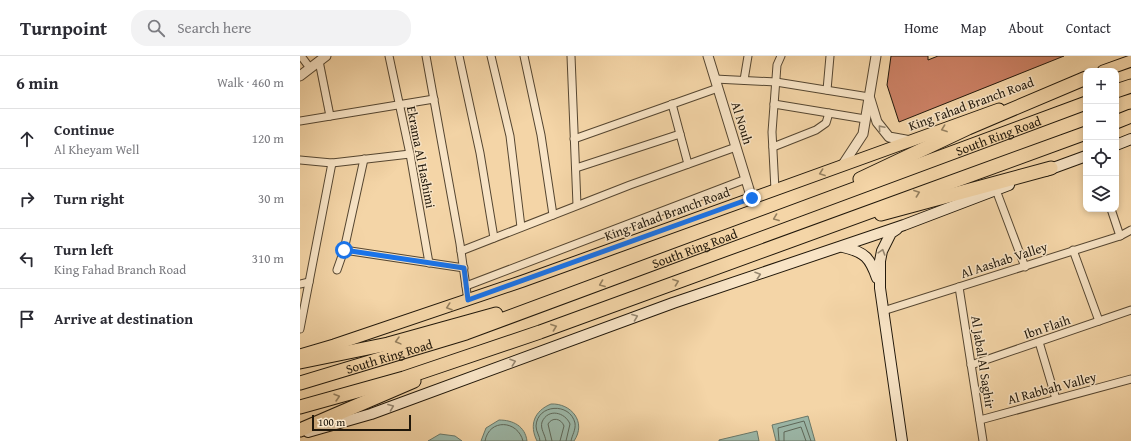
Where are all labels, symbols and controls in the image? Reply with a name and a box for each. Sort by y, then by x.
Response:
search box [131,10,411,46]
text: Turnpoint [20,14,107,42]
icon: search [145,17,167,39]
text: Search here [177,17,251,38]
text: Home [904,18,939,38]
text: Map [961,18,986,38]
text: About [1008,18,1044,38]
text: Contact [1066,18,1111,38]
map controls [1083,68,1119,212]
button: + [1083,68,1119,104]
text: 6 min [16,70,58,95]
street label: King Fahad Branch Road [906,72,1036,136]
text: Walk · 460 m [217,73,284,92]
street label: Al Nouh [727,99,758,147]
street label: Ekrama Al Hashimi [402,104,440,210]
button: − [1083,104,1119,140]
street label: South Ring Road [953,111,1044,160]
text: Continue [54,119,115,140]
one-way arrow [941,124,948,132]
one-way arrow [879,125,886,132]
icon: ahead [16,128,38,150]
text: 120 m [252,129,284,148]
text: Al Kheyam Well [54,140,139,159]
button: locate [1083,140,1119,176]
one-way arrow [818,168,825,177]
button: layers [1083,176,1119,212]
street label: King Fahad Branch Road [602,182,732,246]
icon: right [16,188,38,210]
text: Turn right [54,188,125,209]
text: 30 m [258,189,284,208]
route end [743,189,761,207]
one-way arrow [913,190,920,198]
one-way arrow [773,214,780,222]
street label: South Ring Road [649,224,740,273]
street label: Al Aashab Valley [958,237,1050,283]
text: Turn left [54,239,113,260]
route start [335,241,353,259]
icon: left [16,248,38,270]
text: 310 m [252,249,284,268]
one-way arrow [878,249,886,256]
text: King Fahad Branch Road [54,260,186,279]
one-way arrow [754,271,761,280]
one-way arrow [673,278,680,286]
one-way arrow [599,279,606,287]
one-way arrow [446,302,453,311]
icon: arrive [16,308,38,330]
text: Arrive at destination [54,308,193,329]
street label: Ibn Flaih [1021,310,1073,344]
one-way arrow [632,314,639,322]
street label: Al Jabal Al Saghir [966,314,1000,410]
one-way arrow [551,323,558,331]
street label: South Ring Road [343,334,435,378]
one-way arrow [395,336,402,345]
one-way arrow [509,358,516,367]
street label: Al Rabbah Valley [1005,367,1099,409]
one-way arrow [334,393,341,401]
one-way arrow [387,403,394,411]
scale bar [312,413,411,432]
text: 100 m [318,414,345,430]

